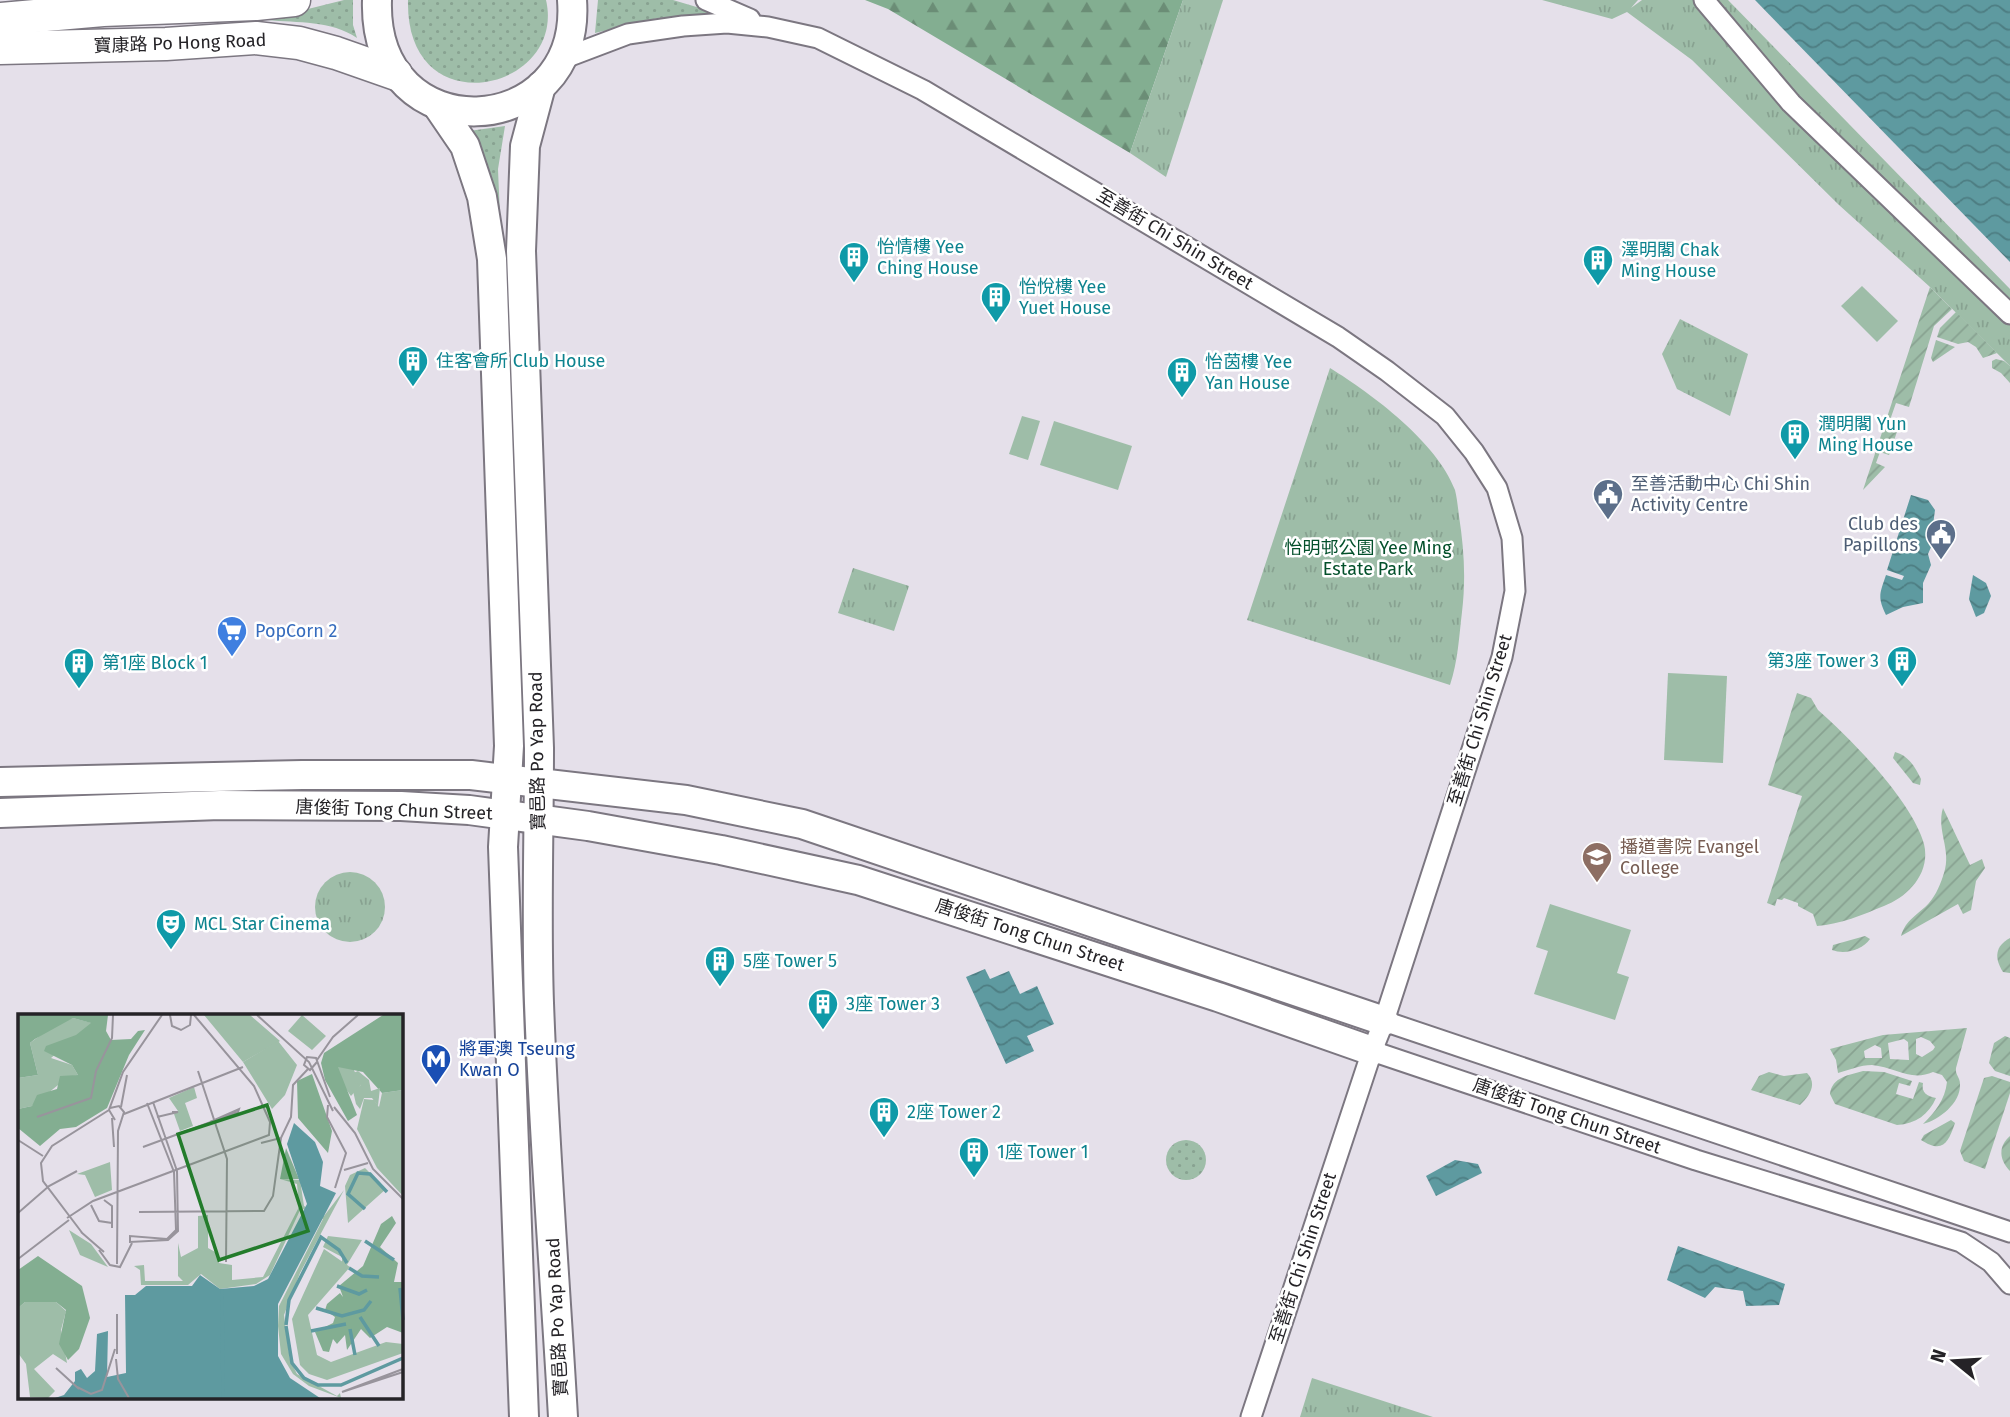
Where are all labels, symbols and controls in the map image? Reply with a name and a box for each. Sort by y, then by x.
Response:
street label: 寶康路 Po Hong Road [93,29,267,57]
street label: 至善街 Chi Shin Street [1093,184,1258,295]
place label: 怡情樓 Yee Ching House [877,236,979,279]
place label: 澤明閣 Chak Ming House [1621,239,1720,282]
building icon: 怡情樓 Yee Ching House [837,240,871,284]
building icon: 澤明閣 Chak Ming House [1581,243,1615,287]
place label: 怡悅樓 Yee Yuet House [1019,276,1111,319]
building icon: 怡悅樓 Yee Yuet House [979,280,1013,324]
building icon: 住客會所 Club House [396,344,430,388]
place label: 住客會所 Club House [436,350,605,372]
place label: 怡茵樓 Yee Yan House [1205,351,1292,394]
building icon: 怡茵樓 Yee Yan House [1165,355,1199,399]
place label: 潤明閣 Yun Ming House [1818,413,1913,456]
building icon: 潤明閣 Yun Ming House [1778,417,1812,461]
place label: 至善活動中心 Chi Shin Activity Centre [1631,473,1810,516]
public building icon: 至善活動中心 Chi Shin Activity Centre [1591,477,1625,521]
place label: Club des Papillons [1843,513,1918,556]
public building icon: Club des Papillons [1924,517,1958,561]
park label: 怡明邨公園 Yee Ming Estate Park [1285,537,1452,580]
supermarket icon: PopCorn 2 [215,614,249,658]
place label: PopCorn 2 [255,620,338,642]
street label: 至善街 Chi Shin Street [1443,631,1517,809]
building icon: 第3座 Tower 3 [1885,644,1919,688]
building icon: 第1座 Block 1 [62,646,96,690]
place label: 第3座 Tower 3 [1767,650,1879,672]
place label: 第1座 Block 1 [102,652,208,674]
street label: 寶邑路 Po Yap Road [525,671,549,831]
street label: 唐俊街 Tong Chun Street [295,796,493,824]
place label: 播道書院 Evangel College [1620,836,1759,879]
school or university icon: 播道書院 Evangel College [1580,840,1614,884]
street label: 唐俊街 Tong Chun Street [933,894,1128,976]
theatre icon: MCL Star Cinema [154,907,188,951]
place label: MCL Star Cinema [194,913,330,935]
building icon: 5座 Tower 5 [703,944,737,988]
place label: 5座 Tower 5 [743,950,837,972]
building icon: 3座 Tower 3 [806,987,840,1031]
place label: 3座 Tower 3 [846,993,940,1015]
inset map [18,1014,402,1400]
place label: 將軍澳 Tseung Kwan O [459,1038,575,1081]
metro station icon: 將軍澳 Tseung Kwan O [419,1042,453,1086]
street label: 唐俊街 Tong Chun Street [1470,1073,1664,1159]
building icon: 2座 Tower 2 [867,1095,901,1139]
place label: 2座 Tower 2 [907,1101,1001,1123]
building icon: 1座 Tower 1 [957,1135,991,1179]
place label: 1座 Tower 1 [997,1141,1089,1163]
street label: 至善街 Chi Shin Street [1265,1169,1341,1346]
street label: 寶邑路 Po Yap Road [542,1237,572,1397]
north arrow [1919,1326,1989,1396]
text: N [1925,1346,1951,1365]

